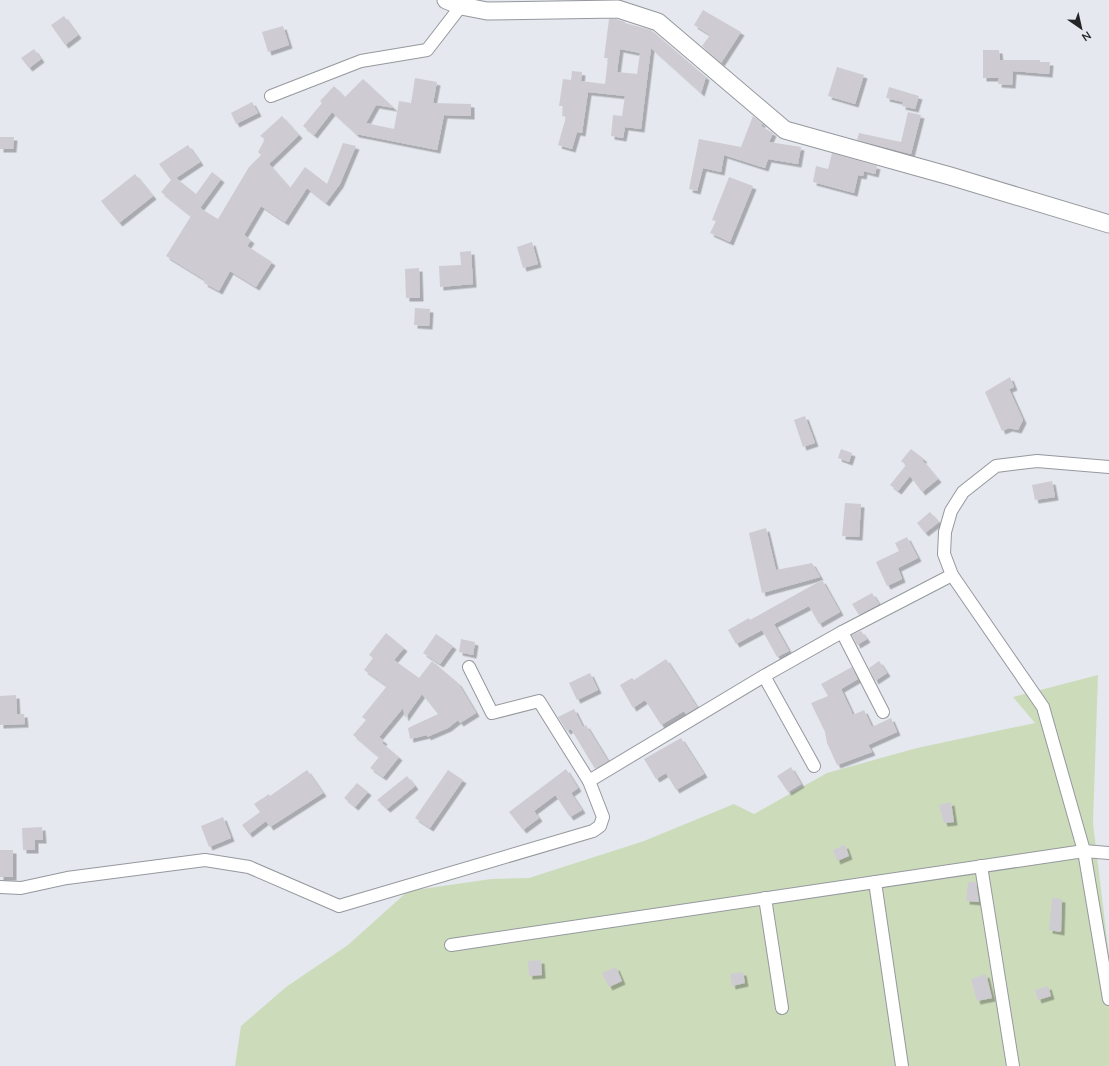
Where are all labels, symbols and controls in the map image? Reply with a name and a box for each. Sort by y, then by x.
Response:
north arrow [1061,8,1101,48]
text: N [1079,28,1094,44]

